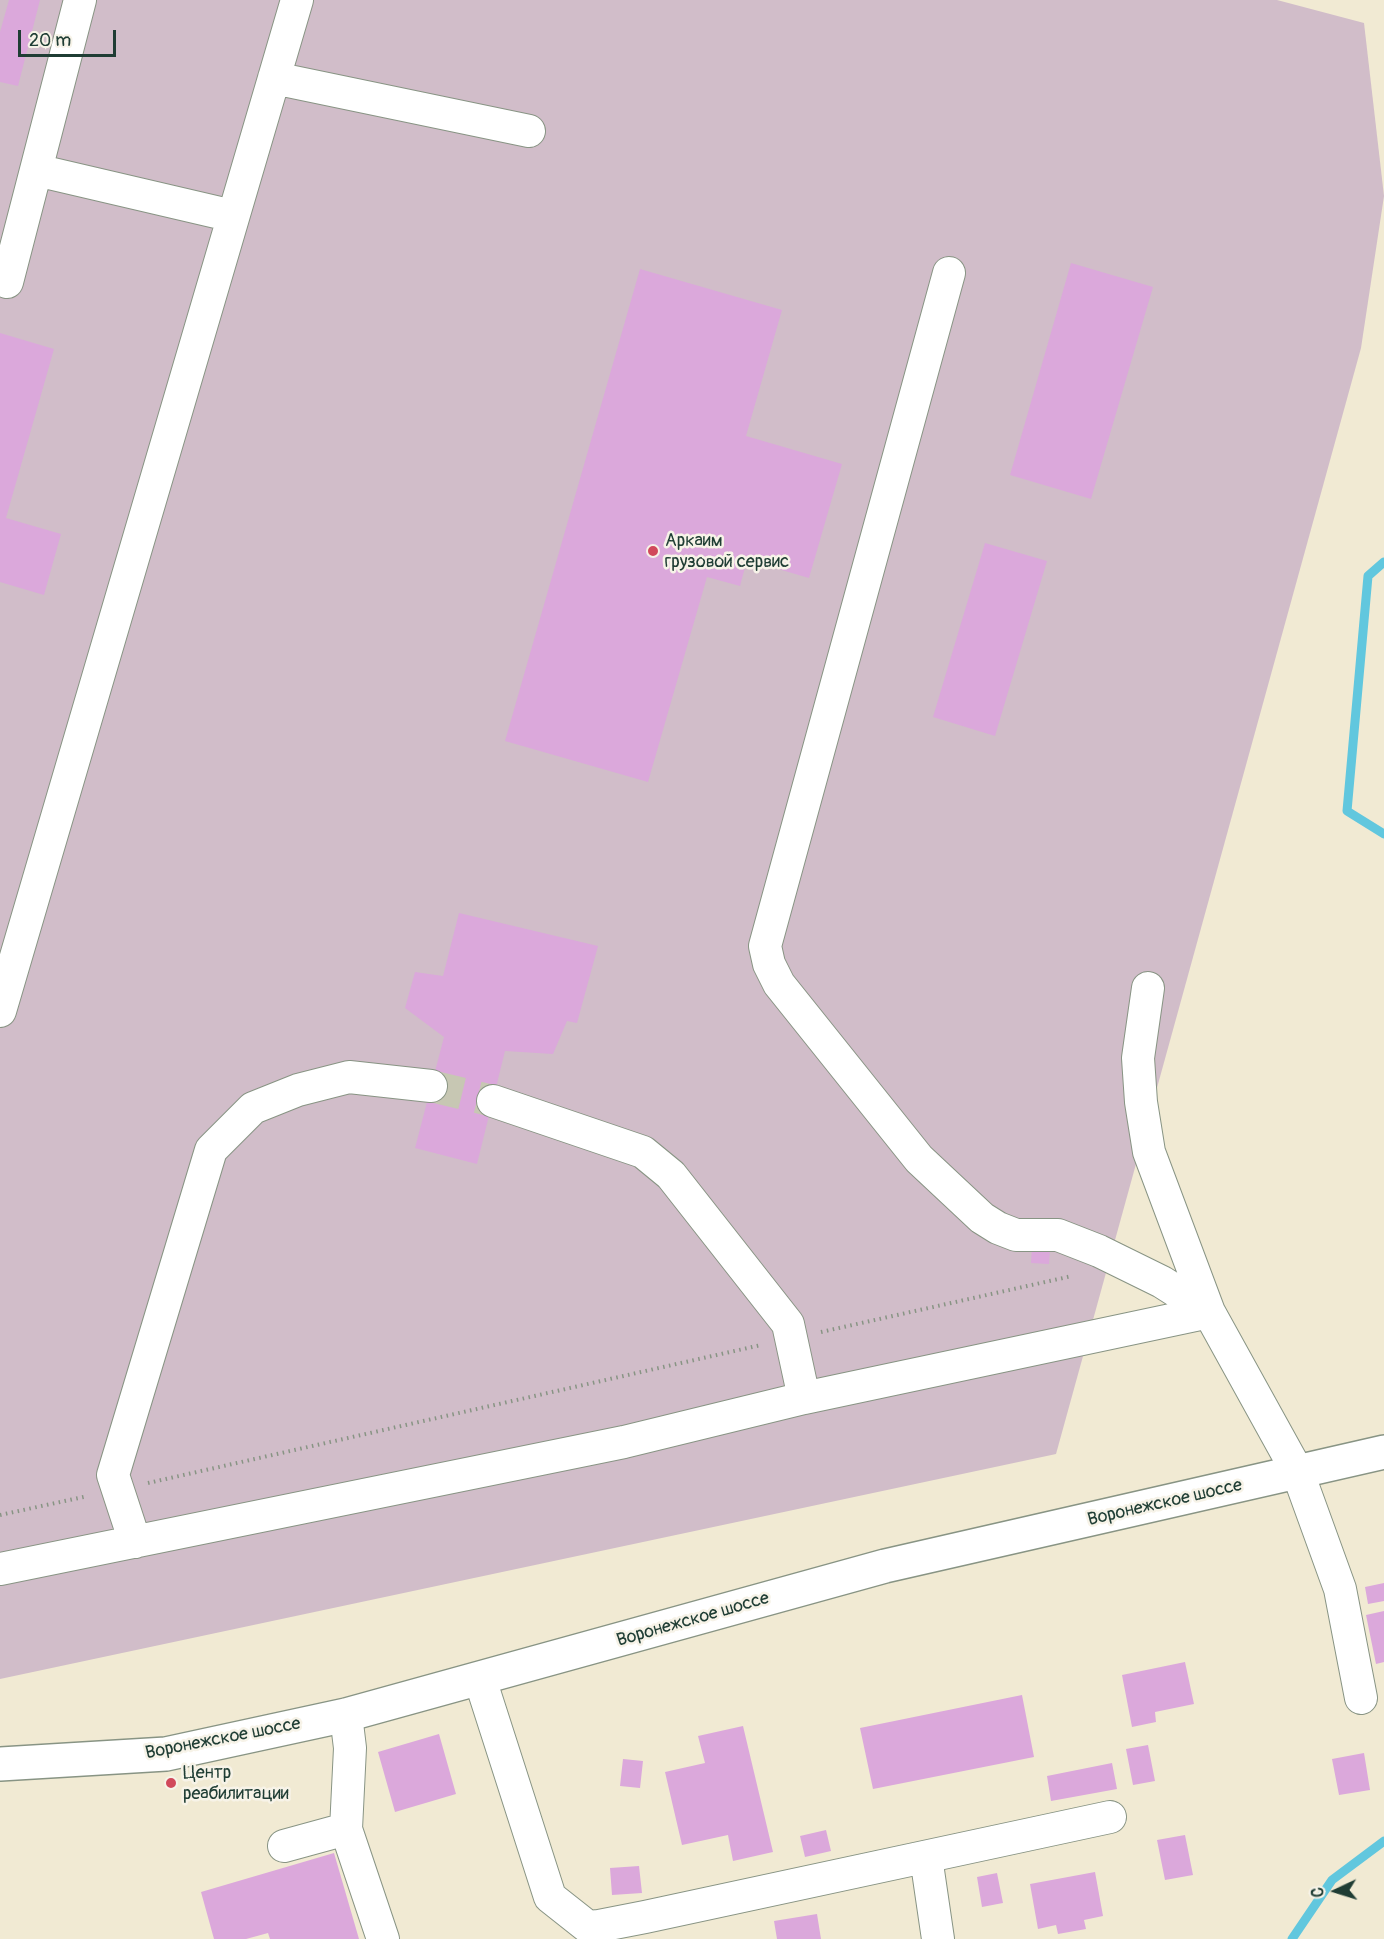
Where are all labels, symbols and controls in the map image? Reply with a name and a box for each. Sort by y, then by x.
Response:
scale bar [21,18,118,56]
text: 20 m [29,29,71,52]
place label: Аркаим грузовой сервис [665,530,789,572]
marker: Аркаим грузовой сервис [646,544,660,558]
street label: Воронежское шоссе [1086,1475,1244,1531]
street label: Воронежское шоссе [614,1588,772,1652]
street label: Воронежское шоссе [143,1713,303,1765]
place label: Центр реабилитации [183,1762,289,1804]
marker: Центр реабилитации [164,1776,178,1790]
north arrow [1306,1861,1366,1921]
text: С [1308,1887,1328,1898]

